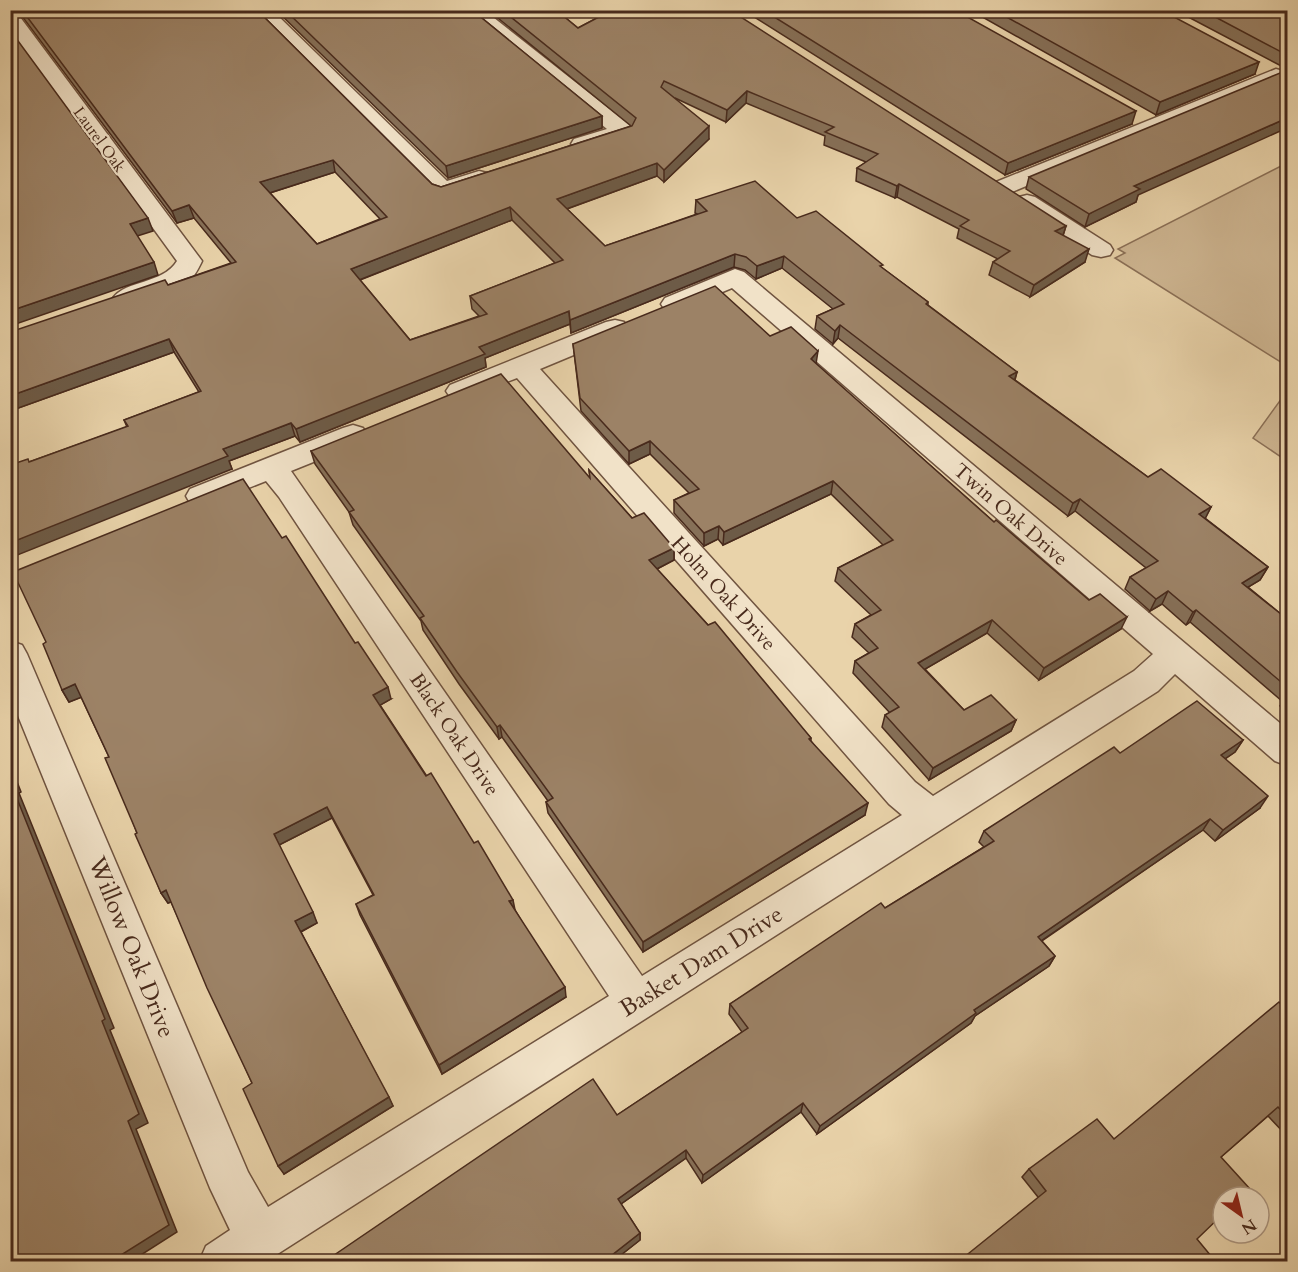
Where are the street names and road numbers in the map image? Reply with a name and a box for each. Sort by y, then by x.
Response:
street label: Laurel Oak [68,102,131,177]
street label: Twin Oak Drive [948,457,1074,572]
street label: Holm Oak Drive [665,530,782,656]
street label: Black Oak Drive [403,667,506,801]
street label: Willow Oak Drive [80,851,183,1043]
street label: Basket Dam Drive [613,898,789,1025]

